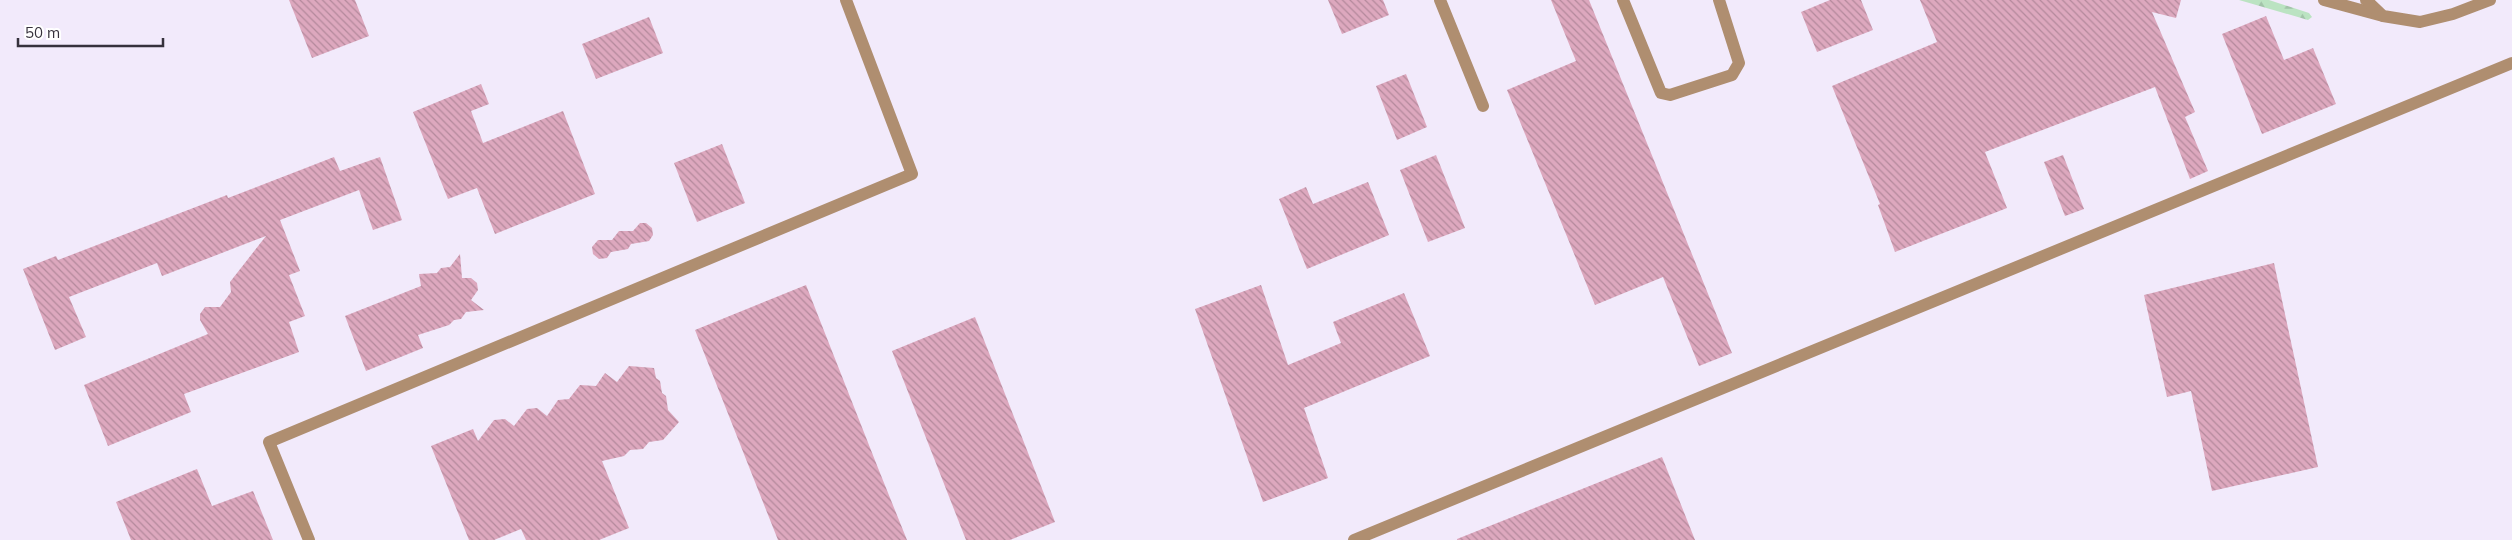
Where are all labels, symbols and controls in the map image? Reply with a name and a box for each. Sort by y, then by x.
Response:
scale bar [18,15,162,47]
text: 50 m [25,23,60,42]

